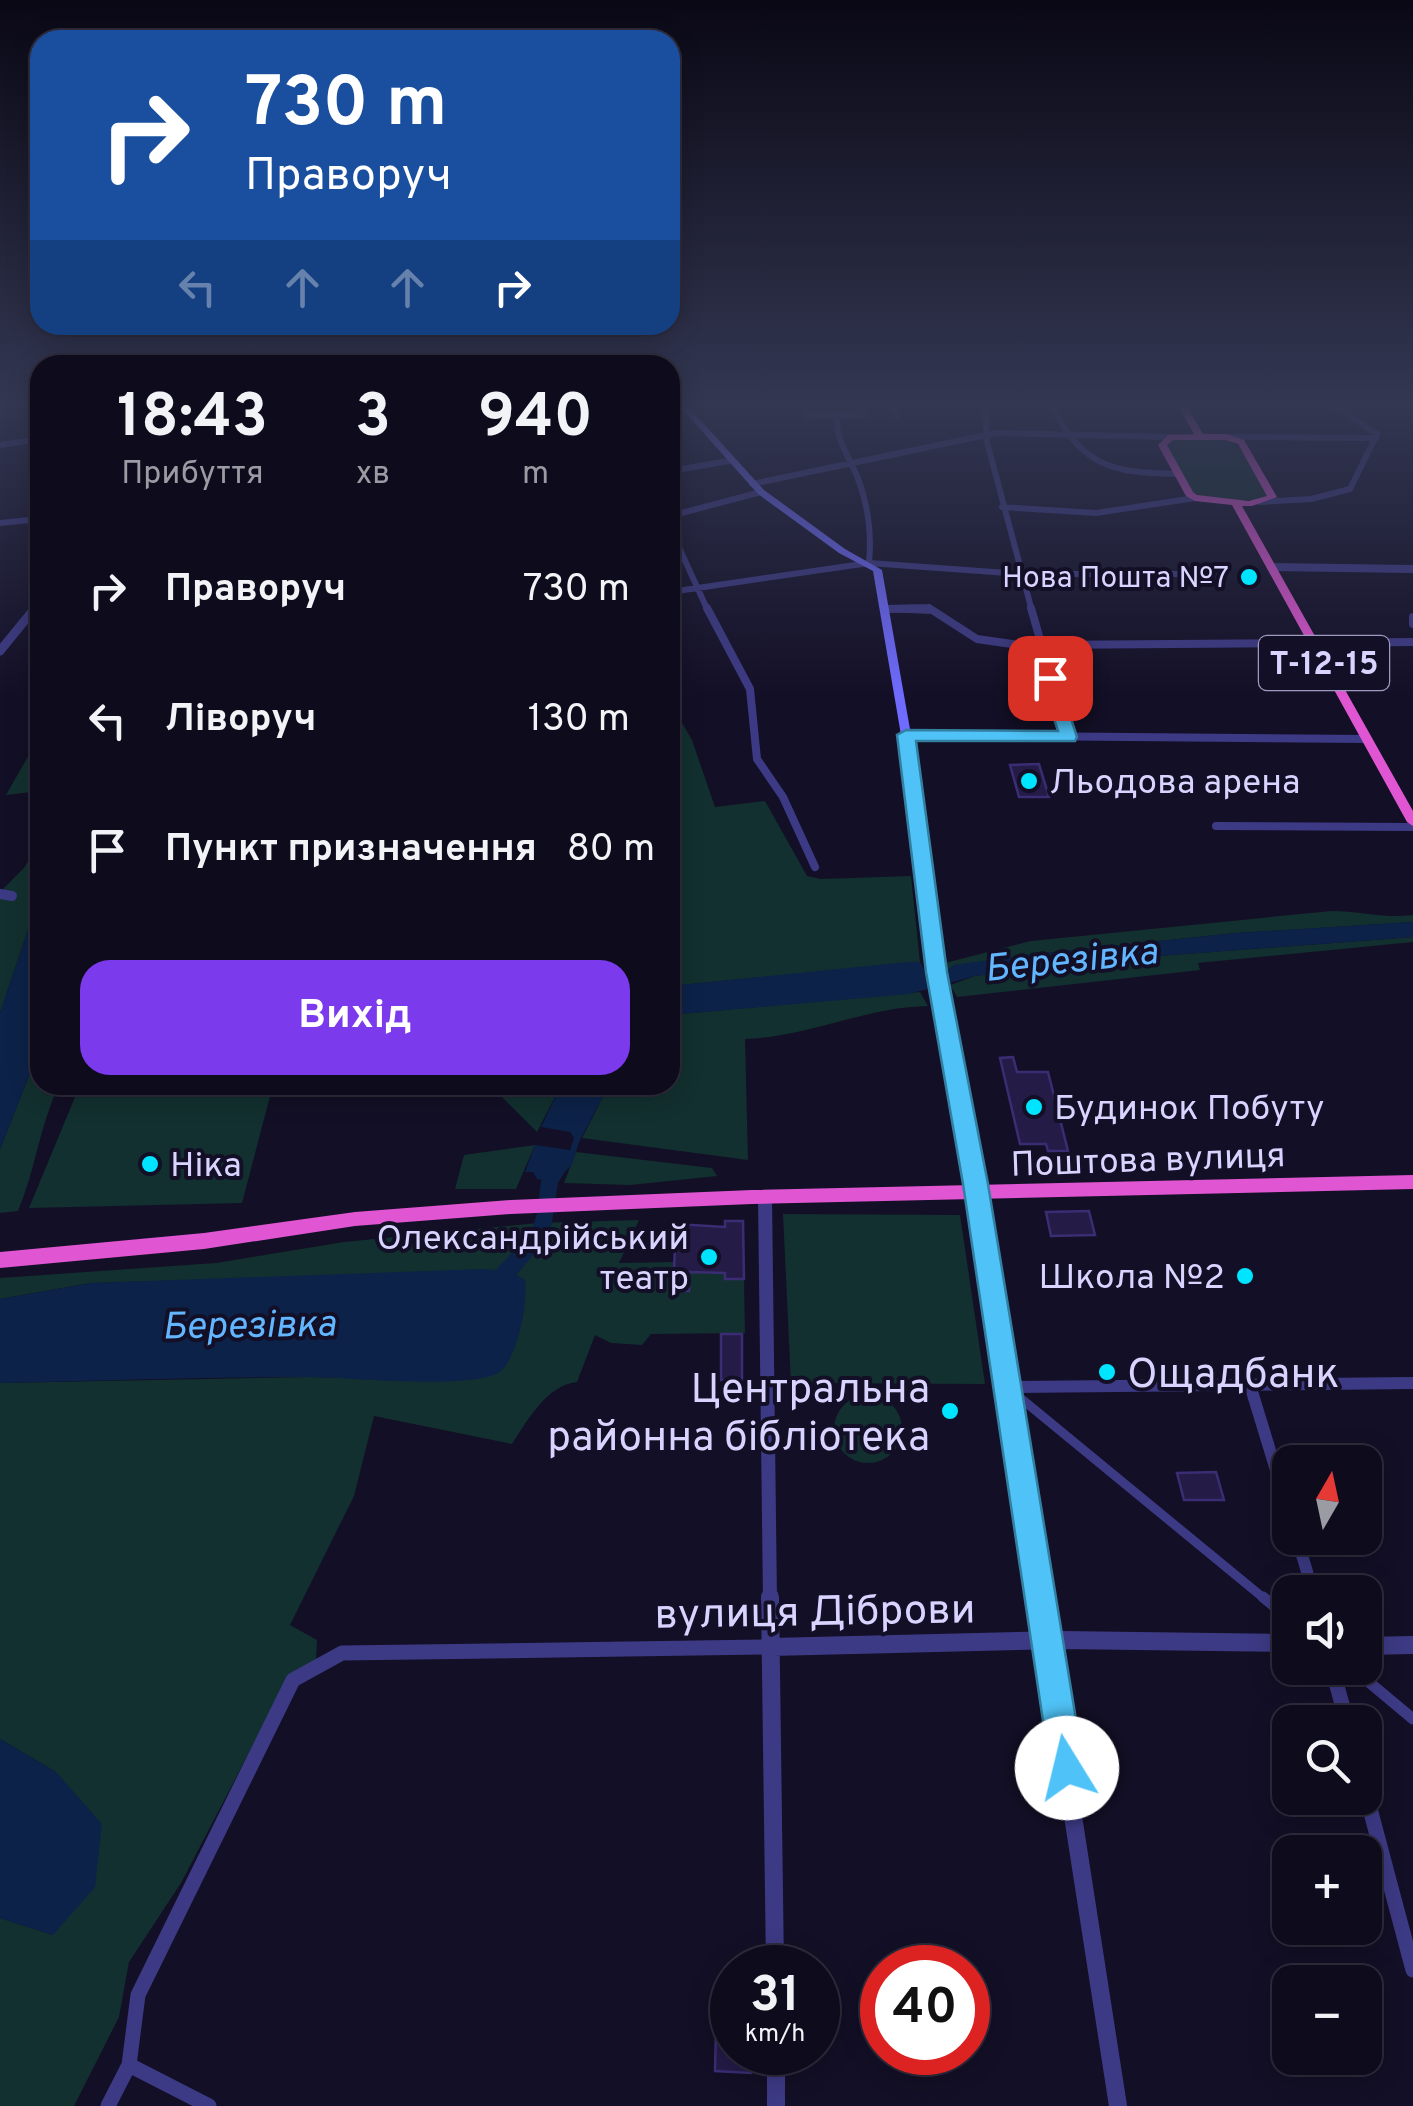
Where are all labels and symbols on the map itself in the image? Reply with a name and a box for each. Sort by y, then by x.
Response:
place label: Нова Пошта №7 [1002,561,1229,598]
marker: Нова Пошта №7 [1238,566,1260,588]
pin [1008,636,1093,721]
road number: Т-12-15 [1259,636,1389,690]
place label: Льодова арена [1049,762,1301,806]
marker: Льодова арена [1018,770,1040,792]
water label: Березівка [982,929,1161,996]
place label: Будинок Побуту [1054,1088,1324,1132]
marker: Будинок Побуту [1023,1096,1045,1118]
street label: Поштова вулиця [1010,1135,1286,1189]
place label: Ніка [170,1145,242,1189]
marker: Ніка [139,1153,161,1175]
place label: Олександрійський театр [376,1218,689,1302]
marker: Олександрійський театр [698,1246,720,1268]
place label: Школа №2 [1039,1257,1225,1301]
marker: Школа №2 [1234,1265,1256,1287]
water label: Березівка [162,1301,337,1354]
place label: Ощадбанк [1127,1350,1340,1403]
marker: Ощадбанк [1096,1361,1118,1383]
place label: Центральна районна бібліотека [547,1365,930,1466]
marker: Центральна районна бібліотека [939,1400,961,1422]
north arrow [1272,1445,1382,1555]
street label: вулиця Діброви [654,1585,976,1644]
position arrow [1015,1716,1119,1820]
speed limit sign: 40 [860,1945,990,2075]

